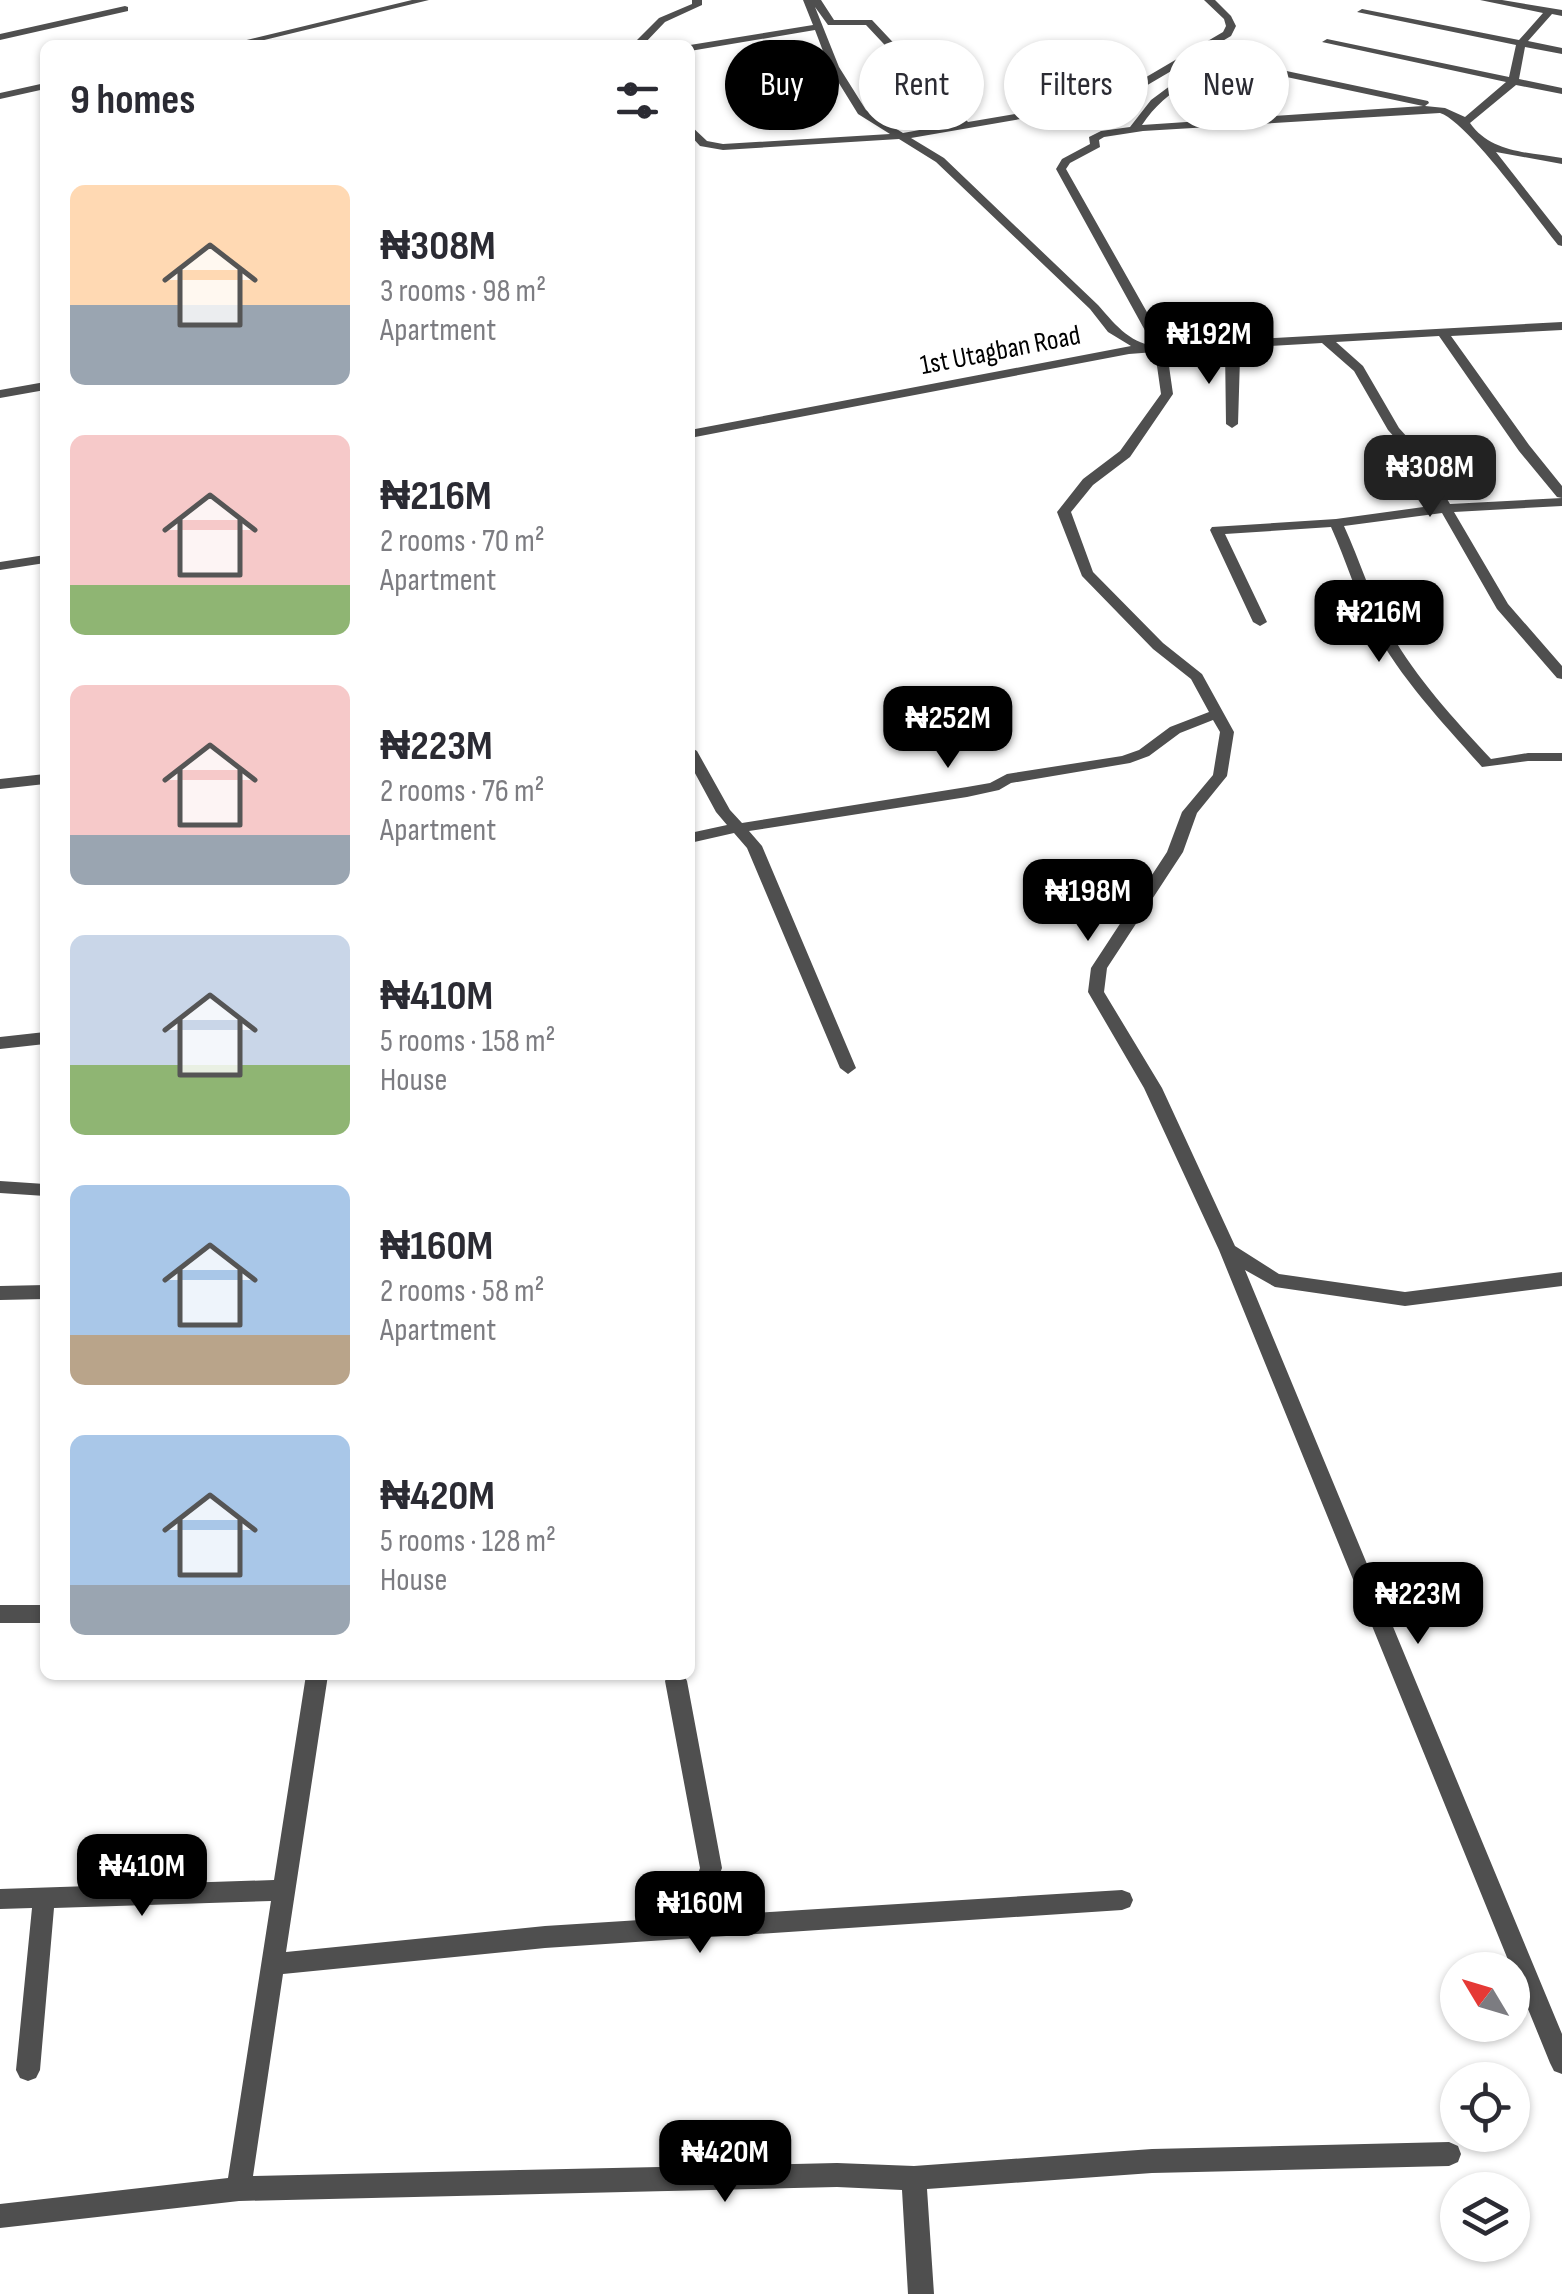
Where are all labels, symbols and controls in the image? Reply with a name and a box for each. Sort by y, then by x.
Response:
chip: Buy [725,40,839,130]
chip: Rent [859,40,984,130]
chip: Filters [1004,40,1148,130]
chip: New [1168,40,1289,130]
icon: filters [610,73,665,128]
text: 9 homes [70,75,195,126]
text: ₦308M [380,221,496,272]
icon: home [150,225,270,345]
text: 3 rooms · 98 m² [380,272,546,311]
pin: ₦192M [1139,302,1279,387]
text: Apartment [380,311,496,350]
text: ₦192M [1166,315,1252,354]
street label: 1st Utagban Road [917,319,1083,382]
pin: ₦308M [1360,435,1500,520]
text: ₦308M [1386,448,1474,487]
text: ₦216M [380,471,492,522]
icon: home [150,475,270,595]
text: 2 rooms · 70 m² [380,522,545,561]
text: Apartment [380,561,496,600]
pin: ₦216M [1309,580,1449,665]
text: ₦216M [1336,593,1422,632]
pin: ₦252M [878,686,1018,771]
text: ₦252M [905,699,991,738]
text: ₦223M [380,721,493,772]
icon: home [150,725,270,845]
text: 2 rooms · 76 m² [380,772,544,811]
text: Apartment [380,811,496,850]
pin: ₦198M [1018,859,1158,944]
text: ₦198M [1045,872,1131,911]
text: ₦410M [380,971,493,1022]
icon: home [150,975,270,1095]
text: 5 rooms · 158 m² [380,1022,555,1061]
text: House [380,1061,447,1100]
text: ₦160M [380,1221,493,1272]
icon: home [150,1225,270,1345]
text: 2 rooms · 58 m² [380,1272,545,1311]
text: Apartment [380,1311,496,1350]
text: ₦420M [380,1471,495,1522]
icon: home [150,1475,270,1595]
text: 5 rooms · 128 m² [380,1522,556,1561]
text: House [380,1561,447,1600]
pin: ₦223M [1348,1562,1488,1647]
text: ₦223M [1375,1575,1461,1614]
pin: ₦410M [72,1834,212,1919]
text: ₦410M [99,1847,185,1886]
pin: ₦160M [630,1871,770,1956]
text: ₦160M [657,1884,743,1923]
north arrow [1440,1952,1530,2042]
map controls [1440,1952,1530,2262]
button: locate [1440,2062,1530,2152]
pin: ₦420M [655,2120,795,2205]
text: ₦420M [681,2133,769,2172]
button: layers [1440,2172,1530,2262]

